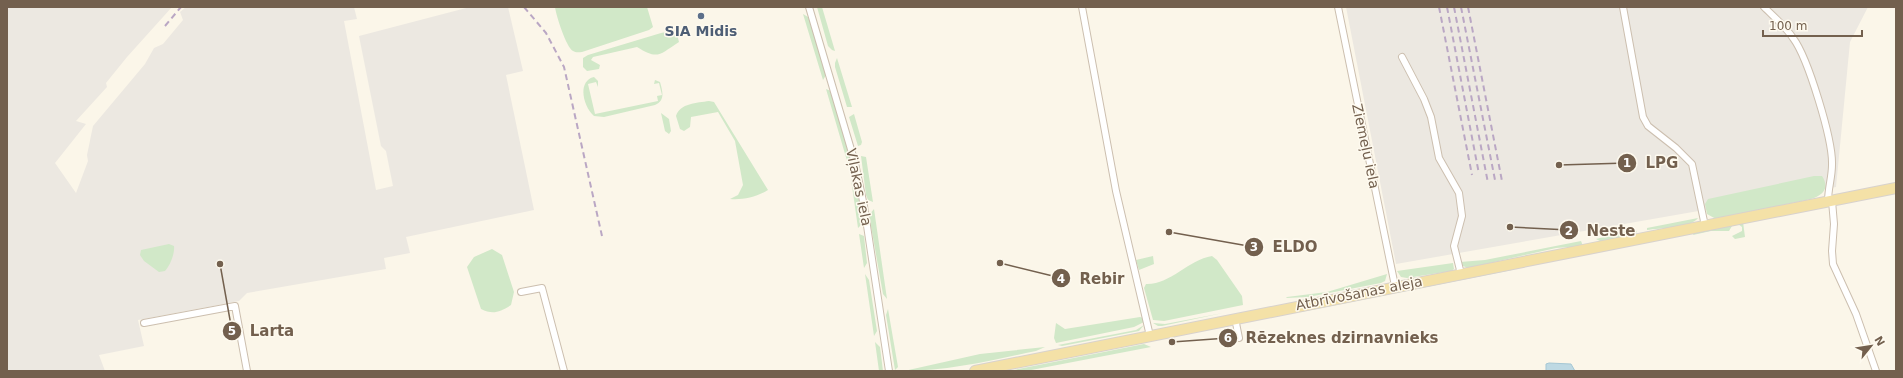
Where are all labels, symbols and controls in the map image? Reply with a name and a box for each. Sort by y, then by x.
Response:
marker: SIA Midis [696,11,706,21]
scale bar [1763,12,1862,38]
text: 100 m [1769,19,1807,33]
place label: SIA Midis [665,23,737,39]
street label: Ziemeļu iela [1348,102,1383,190]
street label: Viļakas iela [842,147,875,227]
callout: LPG [1617,149,1686,176]
text: LPG [1646,154,1678,172]
text: 1 [1623,156,1631,170]
callout: Neste [1559,217,1644,244]
text: Neste [1587,222,1636,240]
text: 2 [1565,224,1573,238]
callout: ELDO [1244,233,1325,260]
text: ELDO [1272,238,1318,256]
text: 3 [1250,240,1258,254]
callout: Rebir [1051,265,1132,292]
text: Rebir [1080,270,1125,288]
text: 4 [1057,272,1065,286]
street label: Atbrīvošanas aleja [1294,273,1424,313]
callout: Larta [222,317,302,344]
text: Larta [250,322,294,340]
text: 5 [228,324,236,338]
callout: Rēzeknes dzirnavnieks [1218,324,1447,351]
north arrow [1851,326,1891,366]
text: Rēzeknes dzirnavnieks [1245,329,1439,347]
text: 6 [1224,331,1232,345]
text: N [1871,334,1887,348]

